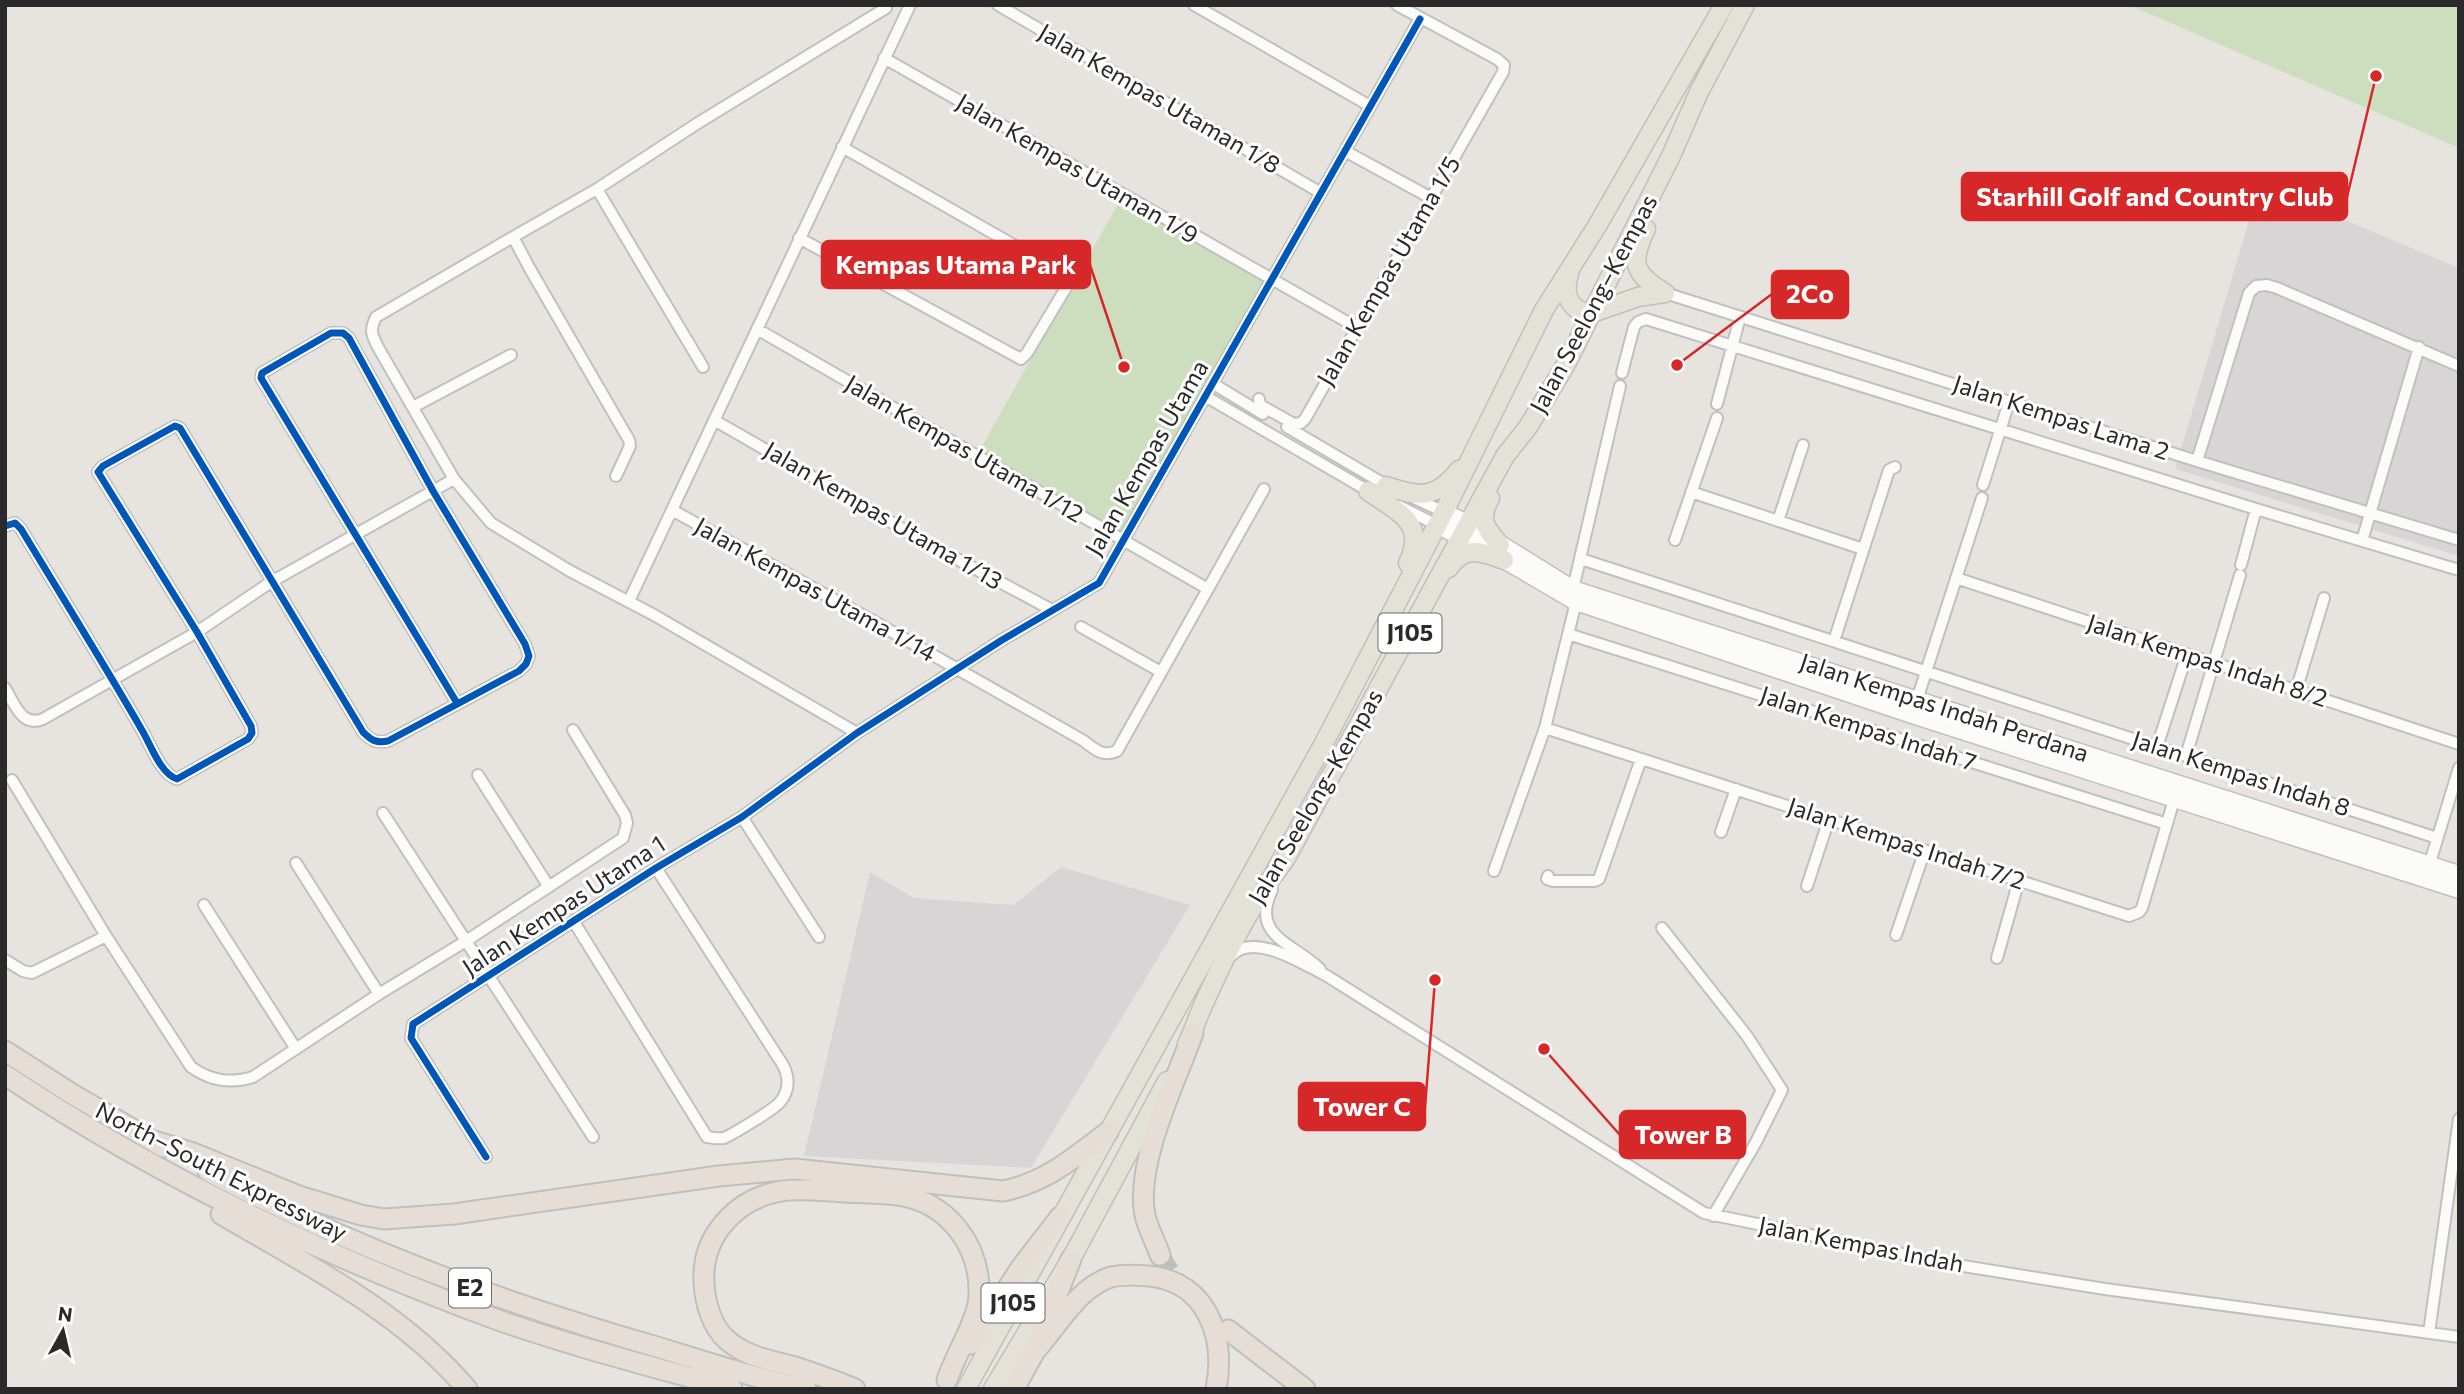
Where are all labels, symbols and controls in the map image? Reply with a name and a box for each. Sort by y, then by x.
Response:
street label: Jalan Kempas Utaman 1/8 [1034,17,1286,179]
street label: Jalan Kempas Utaman 1/9 [952,87,1204,249]
street label: Jalan Kempas Utama 1/5 [1310,150,1465,390]
callout: Starhill Golf and Country Club [1962,173,2347,220]
text: Starhill Golf and Country Club [1976,180,2334,211]
street label: Jalan Seelong–Kempas [1523,189,1663,417]
callout: Kempas Utama Park [822,241,1090,288]
text: Kempas Utama Park [836,248,1076,279]
callout: 2Co [1772,271,1848,318]
text: 2Co [1786,277,1834,308]
street label: Jalan Kempas Utama [1078,354,1214,560]
street label: Jalan Kempas Utama 1/12 [841,368,1089,528]
street label: Jalan Kempas Lama 2 [1950,368,2173,465]
street label: Jalan Kempas Utama 1/13 [759,435,1008,595]
street label: Jalan Kempas Utama 1/14 [690,510,941,667]
street label: Jalan Kempas Indah 8/2 [2084,607,2331,712]
road number: J105 [1378,614,1442,652]
street label: Jalan Kempas Indah Perdana [1796,646,2093,767]
street label: Jalan Kempas Indah 7 [1757,679,1980,776]
street label: Jalan Seelong–Kempas [1241,684,1388,909]
street label: Jalan Kempas Indah 8 [2129,724,2354,822]
street label: Jalan Kempas Indah 7/2 [1784,790,2029,895]
street label: Jalan Kempas Utama 1 [456,828,670,981]
callout: Tower C [1299,1083,1425,1130]
text: Tower C [1313,1090,1411,1121]
street label: North–South Expressway [91,1095,352,1247]
callout: Tower B [1620,1111,1745,1158]
text: Tower B [1634,1118,1732,1149]
street label: Jalan Kempas Indah [1756,1209,1966,1278]
road number: E2 [449,1268,491,1308]
road number: J105 [982,1284,1044,1322]
north arrow [28,1296,98,1366]
text: N [57,1301,74,1326]

